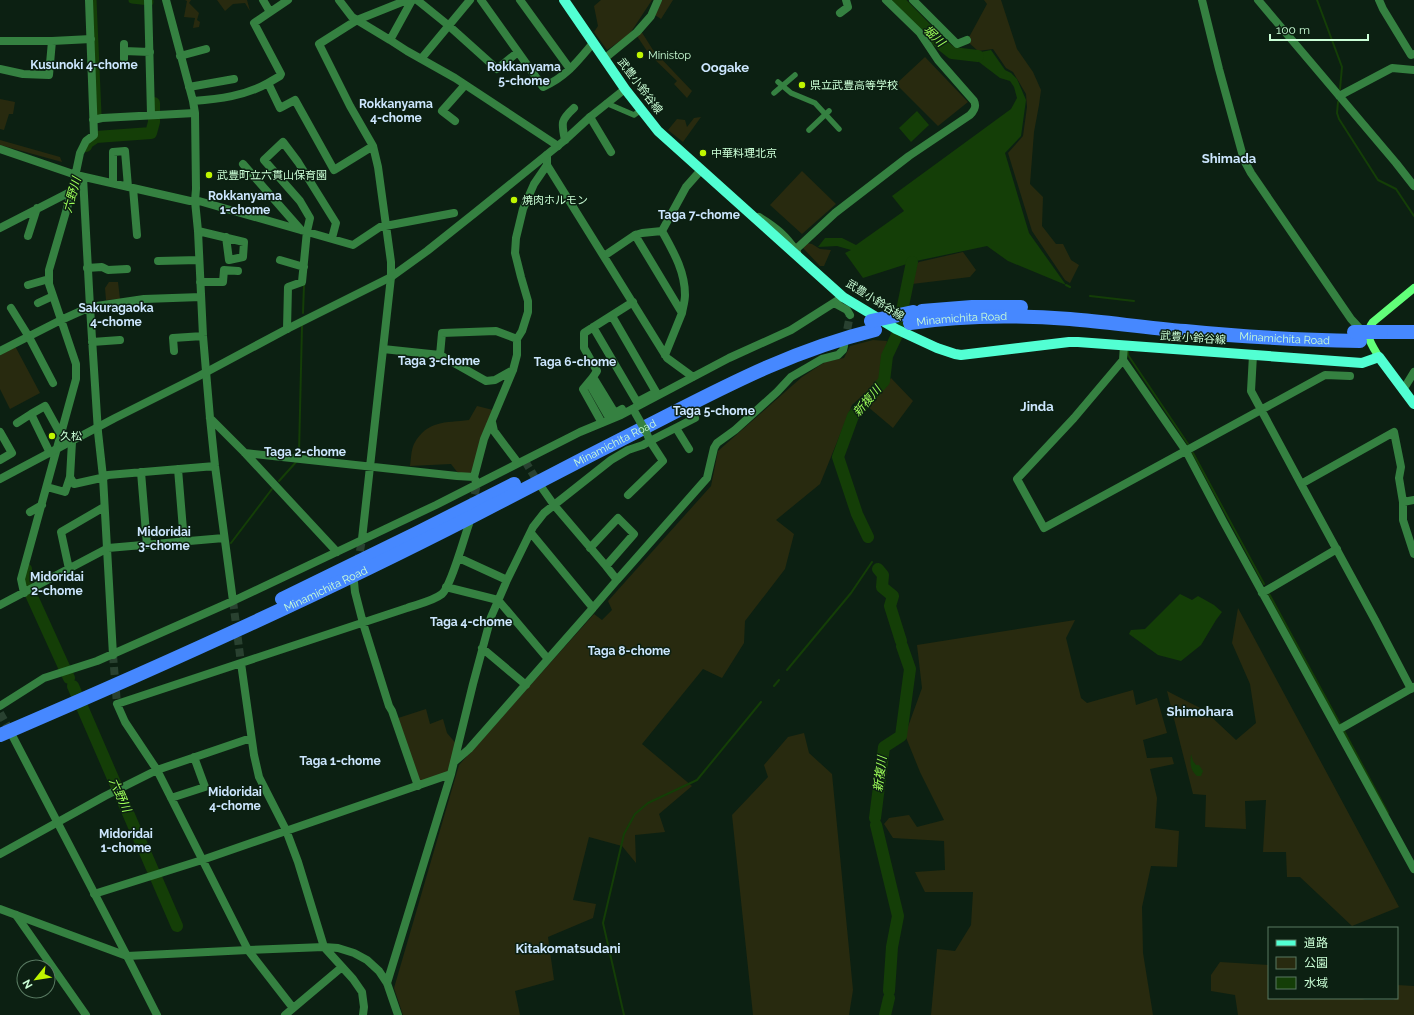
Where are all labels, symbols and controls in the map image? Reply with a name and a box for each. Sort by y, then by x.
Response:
scale bar [1270,16,1368,42]
water label: 堀川 [920,23,949,51]
text: 100 m [1276,23,1310,37]
place label: Ministop [648,49,691,62]
marker: Ministop [635,50,645,60]
street label: 武豊小鈴谷線 [615,56,665,116]
district label: Kusunoki 4-chome [30,58,138,72]
district label: Rokkanyama 5-chome [487,60,561,88]
district label: Oogake [701,60,749,75]
place label: 県立武豊高等学校 [810,79,898,92]
marker: 県立武豊高等学校 [797,80,807,90]
district label: Rokkanyama 4-chome [359,97,433,125]
place label: 中華料理北京 [711,147,777,160]
marker: 中華料理北京 [698,148,708,158]
district label: Shimada [1202,151,1257,166]
place label: 武豊町立六貫山保育園 [217,169,327,182]
marker: 武豊町立六貫山保育園 [204,170,214,180]
water label: 六野川 [60,174,84,214]
district label: Rokkanyama 1-chome [208,189,282,217]
place label: 焼肉ホルモン [522,194,588,207]
marker: 焼肉ホルモン [509,195,519,205]
district label: Taga 7-chome [658,208,740,222]
street label: 武豊小鈴谷線 [844,277,906,323]
district label: Sakuragaoka 4-chome [78,301,154,329]
street label: Minamichita Road [916,310,1007,328]
street label: 武豊小鈴谷線 [1160,329,1226,347]
street label: Minamichita Road [1239,329,1330,347]
district label: Taga 3-chome [398,354,480,368]
district label: Taga 6-chome [534,355,616,369]
water label: 新複川 [850,381,885,419]
district label: Jinda [1020,399,1054,414]
district label: Taga 5-chome [673,404,755,418]
street label: Minamichita Road [571,416,658,469]
place label: 久松 [60,430,82,443]
marker: 久松 [47,431,57,441]
district label: Taga 2-chome [264,445,346,459]
district label: Midoridai 3-chome [137,525,191,553]
street label: Minamichita Road [282,563,370,614]
district label: Midoridai 2-chome [30,570,84,598]
district label: Taga 4-chome [430,615,512,629]
district label: Taga 8-chome [588,644,670,658]
district label: Shimohara [1167,704,1234,719]
water label: 新複川 [871,753,889,793]
district label: Taga 1-chome [299,754,381,768]
water label: 六野川 [106,776,135,816]
district label: Midoridai 4-chome [208,785,262,813]
district label: Midoridai 1-chome [99,827,153,855]
legend [1268,927,1398,999]
text: 道路 [1304,936,1328,950]
district label: Kitakomatsudani [515,941,621,956]
text: 公園 [1304,956,1328,970]
north arrow [16,959,56,999]
text: 水域 [1304,976,1328,990]
text: N [20,977,36,991]

